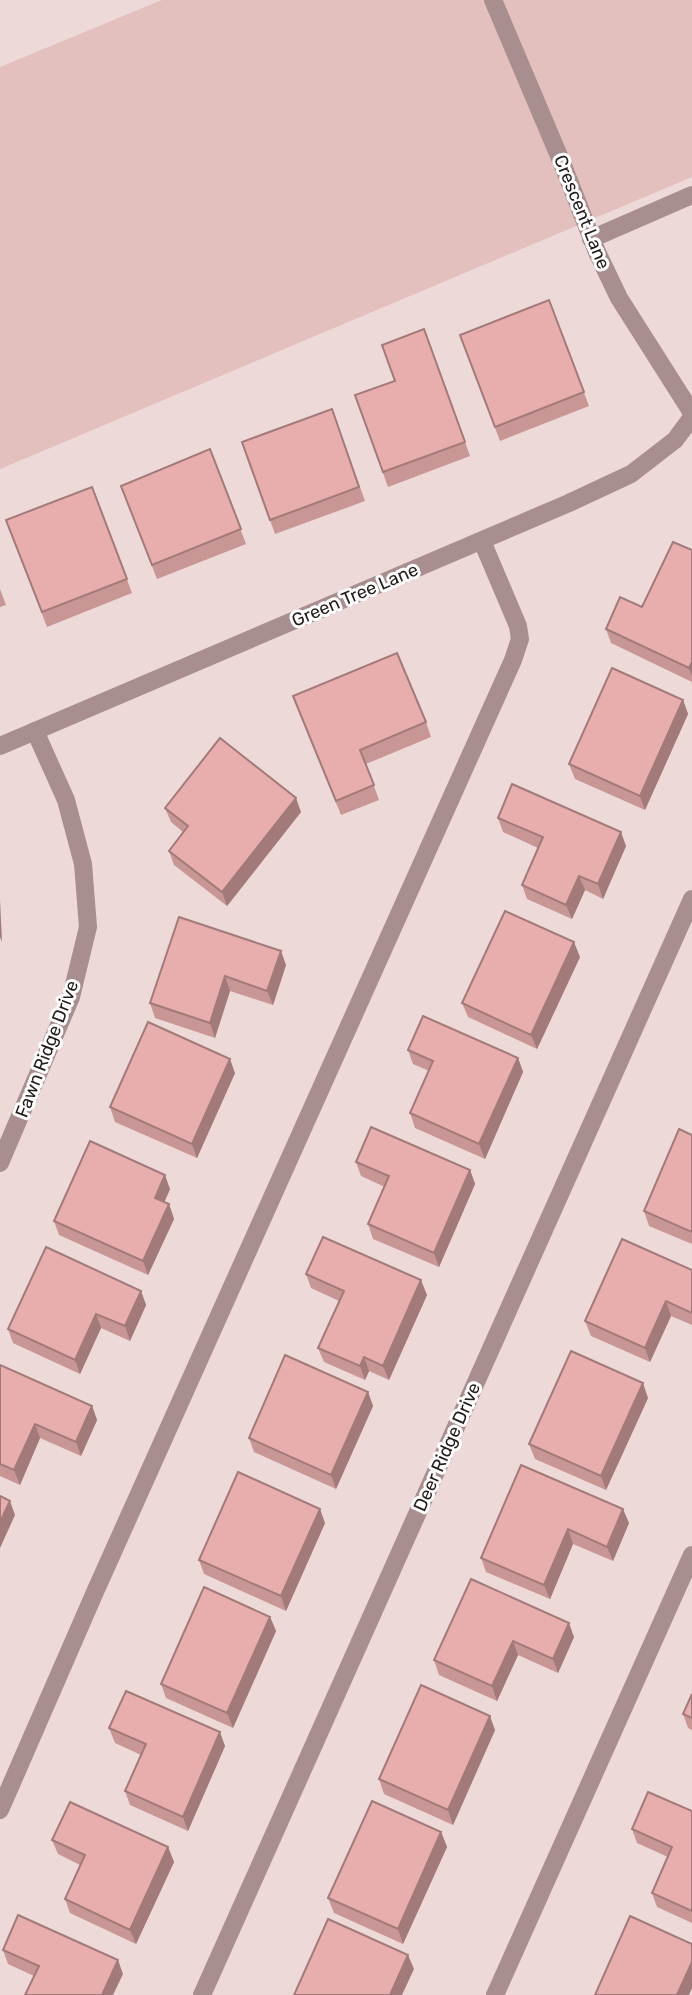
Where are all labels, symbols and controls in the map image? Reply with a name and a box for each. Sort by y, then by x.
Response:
street label: Crescent Lane [549,152,615,272]
street label: Green Tree Lane [288,558,422,632]
street label: Fawn Ridge Drive [11,977,83,1121]
street label: Deer Ridge Drive [409,1379,485,1515]

